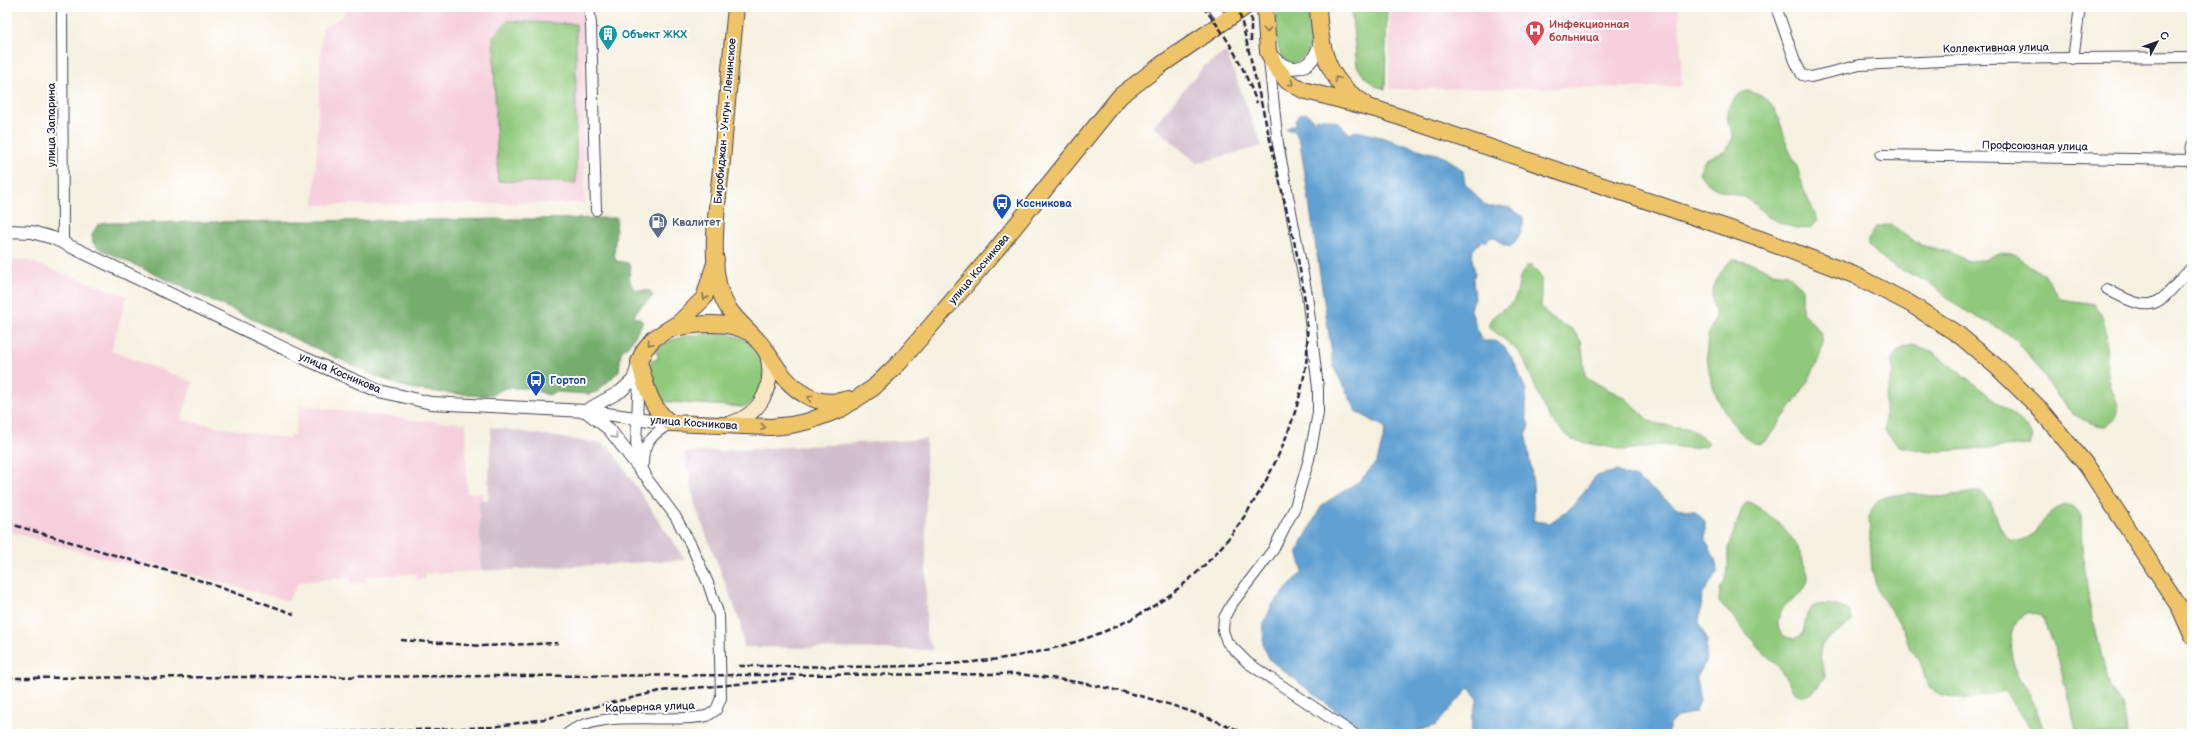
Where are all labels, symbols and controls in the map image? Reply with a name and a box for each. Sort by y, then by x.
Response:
place label: Инфекционная больница [1549,18,1629,44]
hospital icon: Инфекционная больница [1524,19,1546,47]
north arrow [2137,22,2177,62]
building icon: Объект ЖКХ [597,23,619,51]
one-way arrow [1262,27,1271,33]
place label: Объект ЖКХ [622,28,687,41]
text: С [2157,29,2172,43]
street label: Биробиджан - Унгун - Ленинское [711,37,739,205]
street label: Коллективная улица [1943,41,2050,55]
one-way arrow [1334,76,1341,83]
one-way arrow [1287,78,1294,86]
street label: улица Запарина [45,82,58,167]
street label: Профсоюзная улица [1982,139,2089,153]
bus stop icon: Косникова [991,192,1013,220]
place label: Косникова [1016,197,1072,210]
fuel station icon: Квалитет [647,211,669,239]
place label: Квалитет [672,216,721,229]
street label: улица Косникова [946,231,1012,307]
one-way arrow [702,293,709,300]
one-way arrow [648,338,655,345]
street label: улица Косникова [297,350,383,396]
bus stop icon: Гортоп [525,369,547,397]
place label: Гортоп [550,374,586,387]
one-way arrow [807,395,815,403]
street label: улица Косникова [650,413,739,433]
one-way arrow [760,423,766,431]
one-way arrow [610,432,617,439]
street label: Карьерная улица [605,699,696,715]

